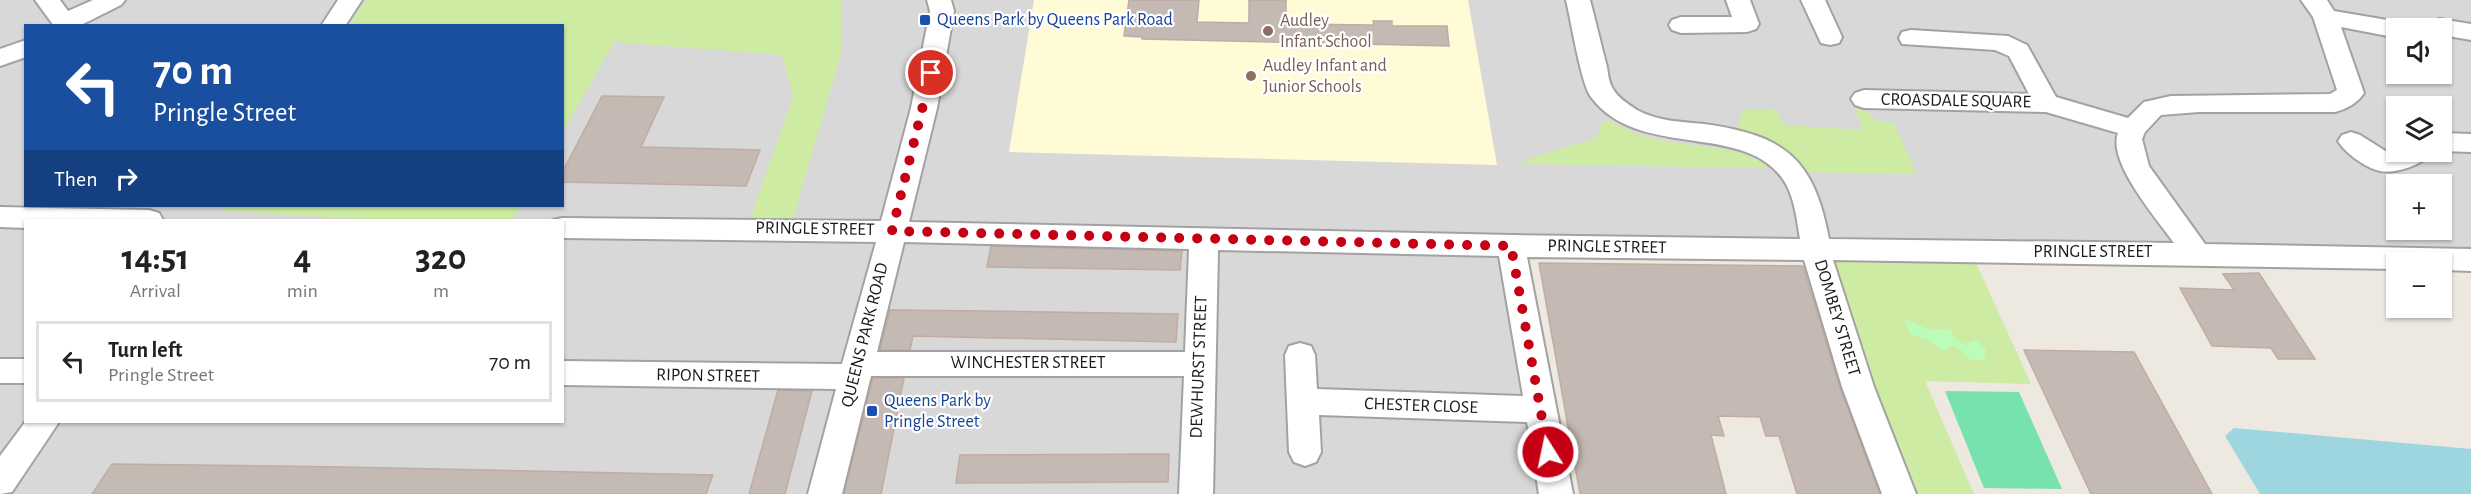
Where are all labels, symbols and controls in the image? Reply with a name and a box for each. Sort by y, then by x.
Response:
place label: Queens Park by Queens Park Road [937,11,1173,29]
place label: Audley Infant School [1280,12,1372,51]
marker: Queens Park by Queens Park Road [918,13,932,27]
map controls [2386,18,2452,318]
button: sound [2386,18,2452,84]
marker: Audley Infant School [1261,24,1275,38]
pin [905,47,956,98]
icon: left [54,48,132,126]
text: 70 m [153,50,233,92]
icon: arrive [914,56,947,89]
place label: Audley Infant and Junior Schools [1263,57,1387,96]
marker: Audley Infant and Junior Schools [1244,69,1258,83]
street label: CROASDALE SQUARE [1881,91,2032,111]
button: layers [2386,96,2452,162]
text: Pringle Street [153,99,296,126]
icon: right [110,162,143,195]
text: Then [54,168,98,190]
button: + [2386,174,2452,240]
street label: PRINGLE STREET [755,219,875,239]
street label: PRINGLE STREET [1547,237,1667,257]
text: 14:51 [121,240,189,276]
text: 4 [293,240,311,276]
text: 320 [415,240,467,276]
street label: PRINGLE STREET [2033,243,2153,261]
button: − [2386,252,2452,318]
street label: DOMBEY STREET [1811,257,1863,379]
street label: QUEENS PARK ROAD [838,261,892,409]
text: Arrival [130,281,181,301]
text: min [287,281,318,301]
text: m [433,281,449,301]
street label: DEWHURST STREET [1188,295,1210,439]
text: Turn left [108,339,182,361]
icon: left [57,345,90,378]
text: 70 m [489,351,531,373]
street label: WINCHESTER STREET [950,354,1106,372]
text: Pringle Street [108,365,214,385]
street label: RIPON STREET [656,366,760,386]
place label: Queens Park by Pringle Street [884,392,991,431]
street label: CHESTER CLOSE [1364,395,1479,417]
marker: Queens Park by Pringle Street [865,404,879,418]
position arrow [1516,420,1580,484]

